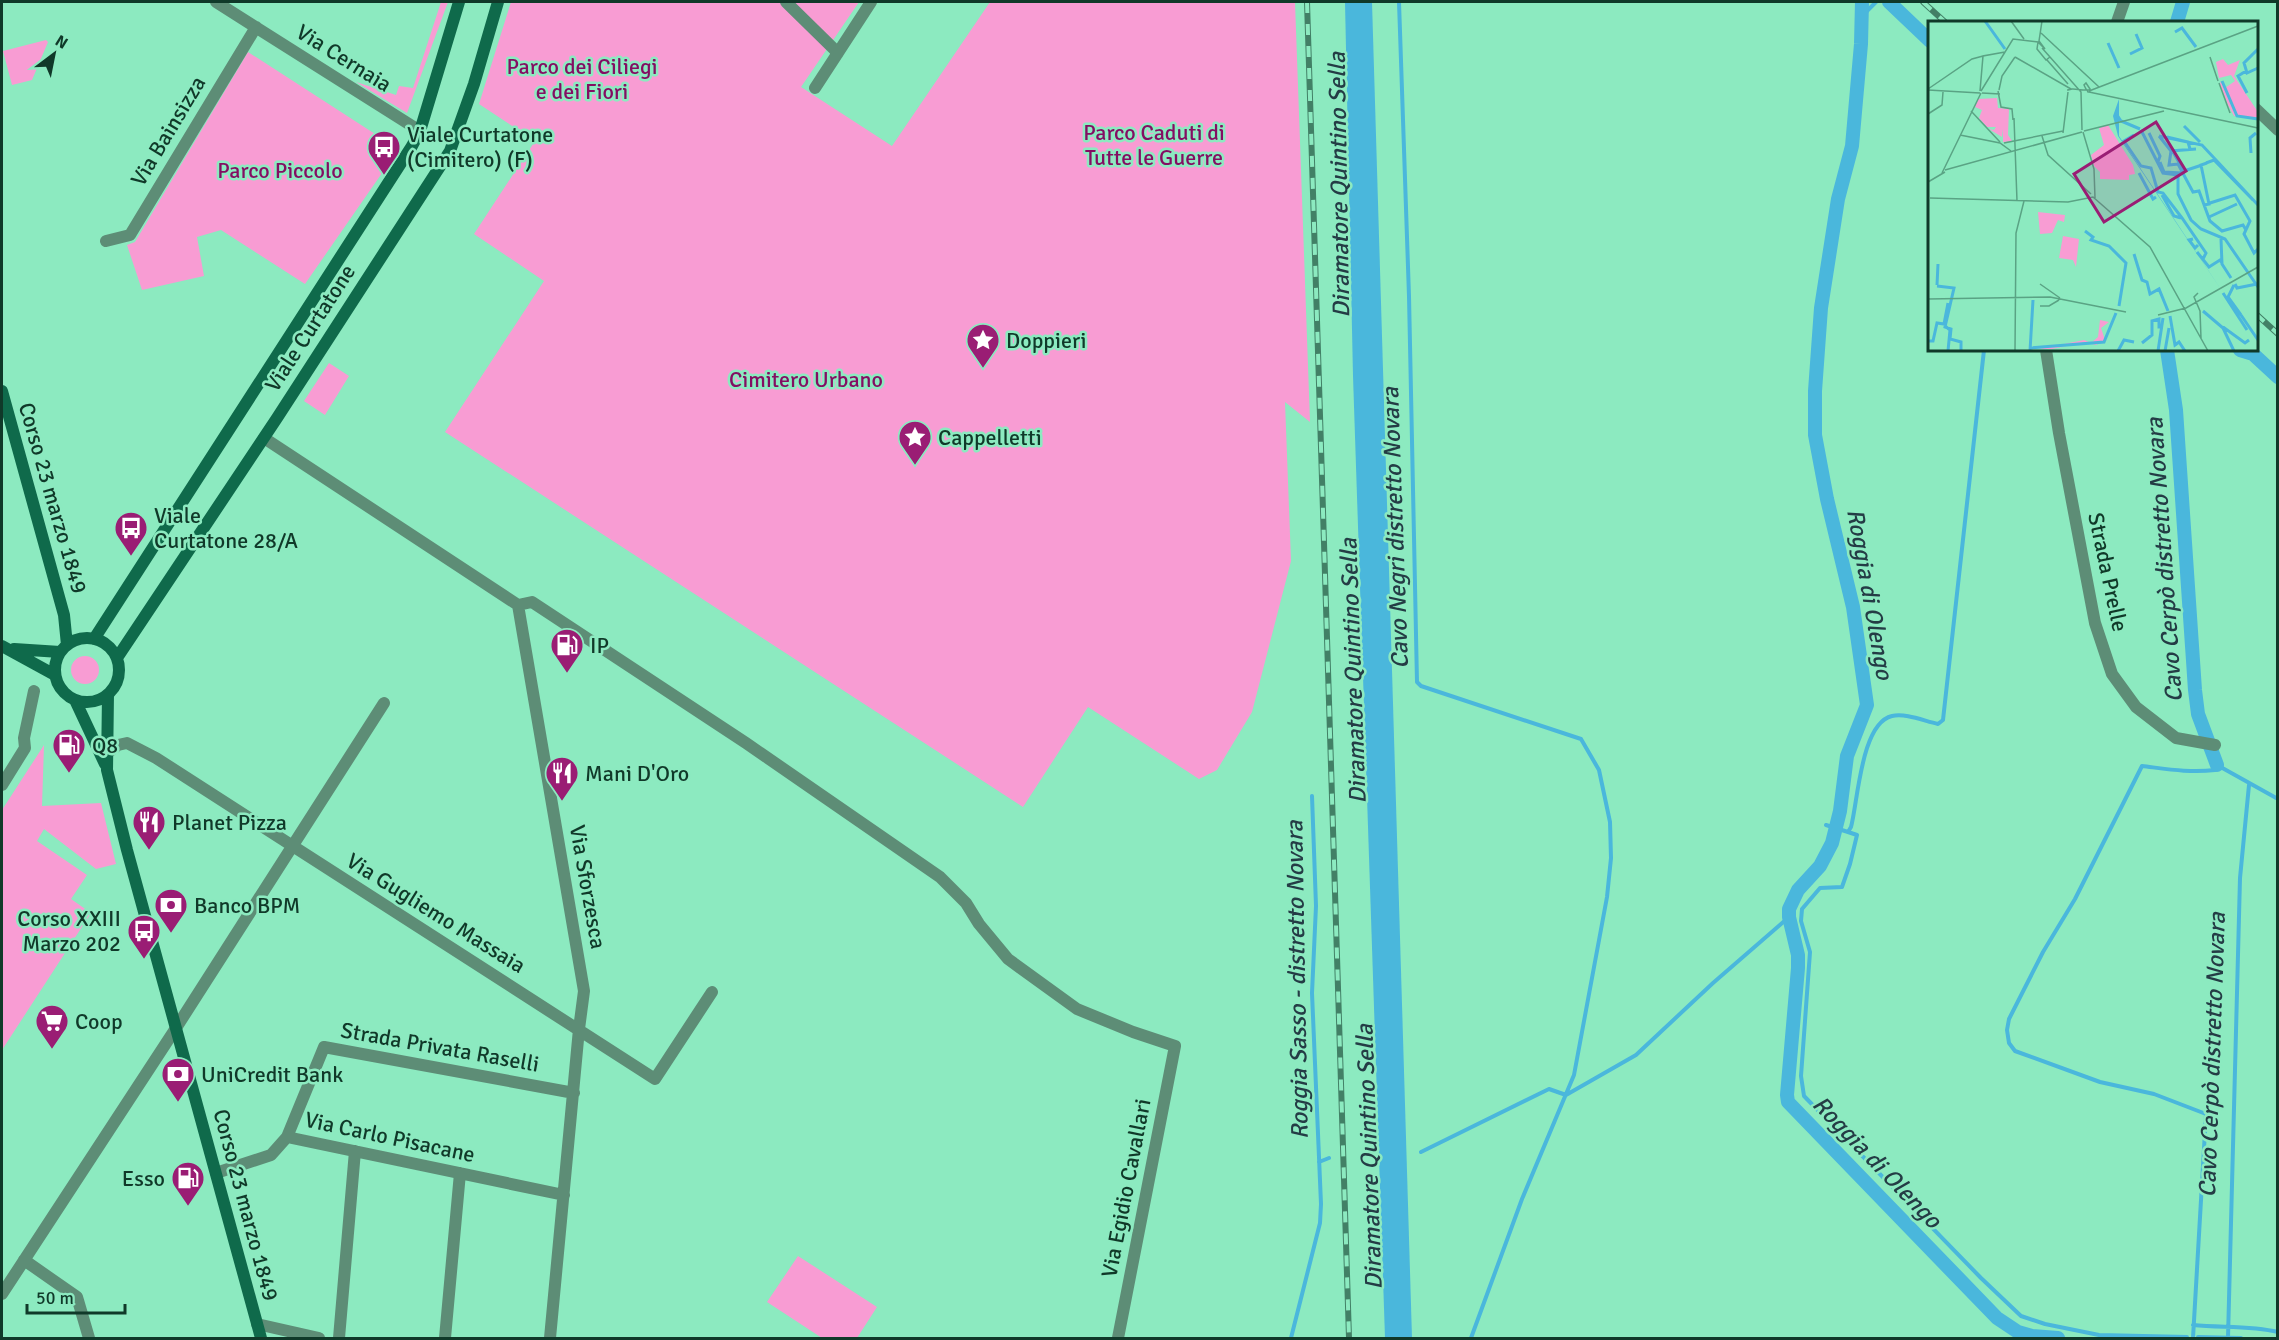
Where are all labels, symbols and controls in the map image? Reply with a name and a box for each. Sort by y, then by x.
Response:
street label: Via Cernaia [291,18,397,98]
inset map [1928,21,2258,351]
north arrow [24,24,84,84]
text: N [51,31,71,54]
water label: Diramatore Quintino Sella [1322,51,1356,318]
park label: Parco dei Ciliegi e dei Fiori [507,53,657,105]
street label: Via Bainsizza [125,71,211,191]
park label: Parco Caduti di Tutte le Guerre [1083,119,1225,171]
place label: Viale Curtatone (Cimitero) (F) [407,121,553,173]
bus stop icon: Viale Curtatone (Cimitero) (F) [366,129,402,176]
park label: Parco Piccolo [217,157,343,184]
street label: Viale Curtatone [259,259,361,397]
place icon: Doppieri [965,322,1001,369]
place label: Doppieri [1006,327,1086,354]
park label: Cimitero Urbano [729,366,883,393]
water label: Cavo Negri distretto Novara [1375,386,1415,669]
street label: Corso 23 marzo 1849 [13,399,93,597]
water label: Cavo Cerpò distretto Novara [2139,416,2189,703]
place icon: Cappelletti [897,419,933,466]
place label: Cappelletti [938,424,1042,451]
place label: Viale Curtatone 28/A [154,502,299,554]
water label: Roggia di Olengo [1840,506,1900,683]
bus stop icon: Viale Curtatone 28/A [113,510,149,557]
street label: Strada Prelle [2082,510,2134,634]
water label: Diramatore Quintino Sella [1333,537,1373,804]
fuel station icon: IP [549,627,585,674]
place label: IP [590,632,609,659]
fuel station icon: Q8 [51,727,87,774]
place label: Q8 [92,732,118,759]
restaurant icon: Mani D'Oro [544,755,580,802]
place label: Mani D'Oro [585,760,689,787]
restaurant icon: Planet Pizza [131,804,167,851]
place label: Planet Pizza [172,809,287,836]
water label: Roggia Sasso - distretto Novara [1279,819,1315,1140]
street label: Via Sforzesca [564,823,612,951]
street label: Via Gugliemo Massaia [341,847,531,979]
bank icon: Banco BPM [153,887,189,934]
place label: Banco BPM [194,892,300,919]
place label: Corso XXIII Marzo 202 [17,905,121,957]
water label: Cavo Cerpò distretto Novara [2192,911,2232,1198]
bus stop icon: Corso XXIII Marzo 202 [126,913,162,960]
supermarket icon: Coop [34,1003,70,1050]
place label: Coop [75,1008,123,1035]
street label: Strada Privata Raselli [339,1016,541,1078]
water label: Diramatore Quintino Sella [1349,1023,1389,1290]
bank icon: UniCredit Bank [160,1056,196,1103]
place label: UniCredit Bank [201,1061,343,1088]
water label: Roggia di Olengo [1806,1089,1949,1236]
street label: Via Egidio Cavallari [1095,1096,1157,1280]
street label: Corso 23 marzo 1849 [207,1106,285,1304]
street label: Via Carlo Pisacane [302,1106,478,1168]
fuel station icon: Esso [170,1160,206,1207]
place label: Esso [122,1165,165,1192]
scale bar [27,1277,124,1315]
text: 50 m [36,1287,74,1309]

